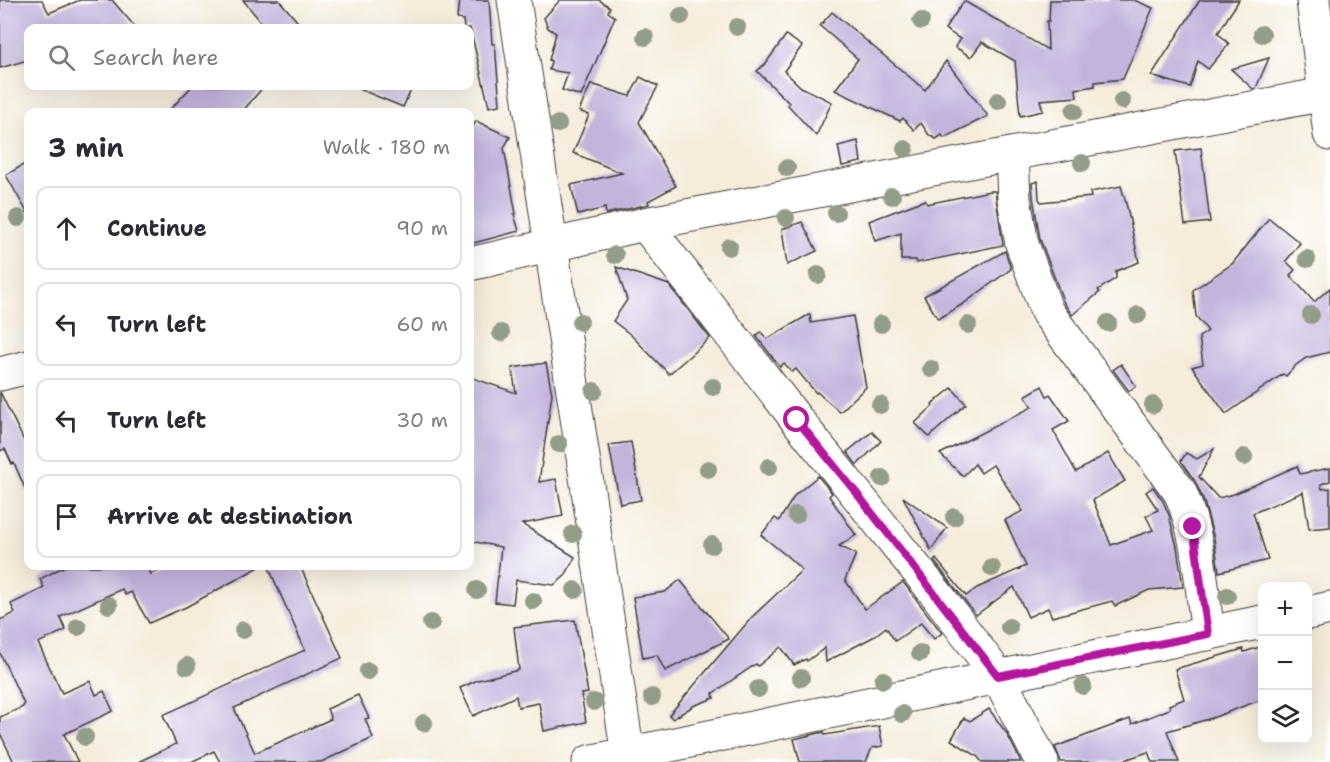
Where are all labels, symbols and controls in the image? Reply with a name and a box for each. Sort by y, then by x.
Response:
search box [24,24,474,90]
icon: search [45,41,78,74]
text: Search here [93,43,219,72]
text: 3 min [48,130,124,165]
text: Walk · 180 m [323,134,450,160]
icon: ahead [50,212,83,245]
text: Continue [107,214,207,243]
text: 90 m [396,215,448,241]
icon: left [50,308,83,341]
text: Turn left [107,310,206,339]
text: 60 m [396,311,448,337]
icon: left [50,404,83,437]
text: Turn left [107,406,206,435]
route start [783,406,809,432]
text: 30 m [396,407,448,433]
icon: arrive [50,500,83,533]
text: Arrive at destination [107,502,353,531]
route end [1179,513,1205,539]
map controls [1258,582,1312,744]
button: + [1258,582,1312,636]
button: − [1258,636,1312,690]
button: layers [1258,690,1312,744]

